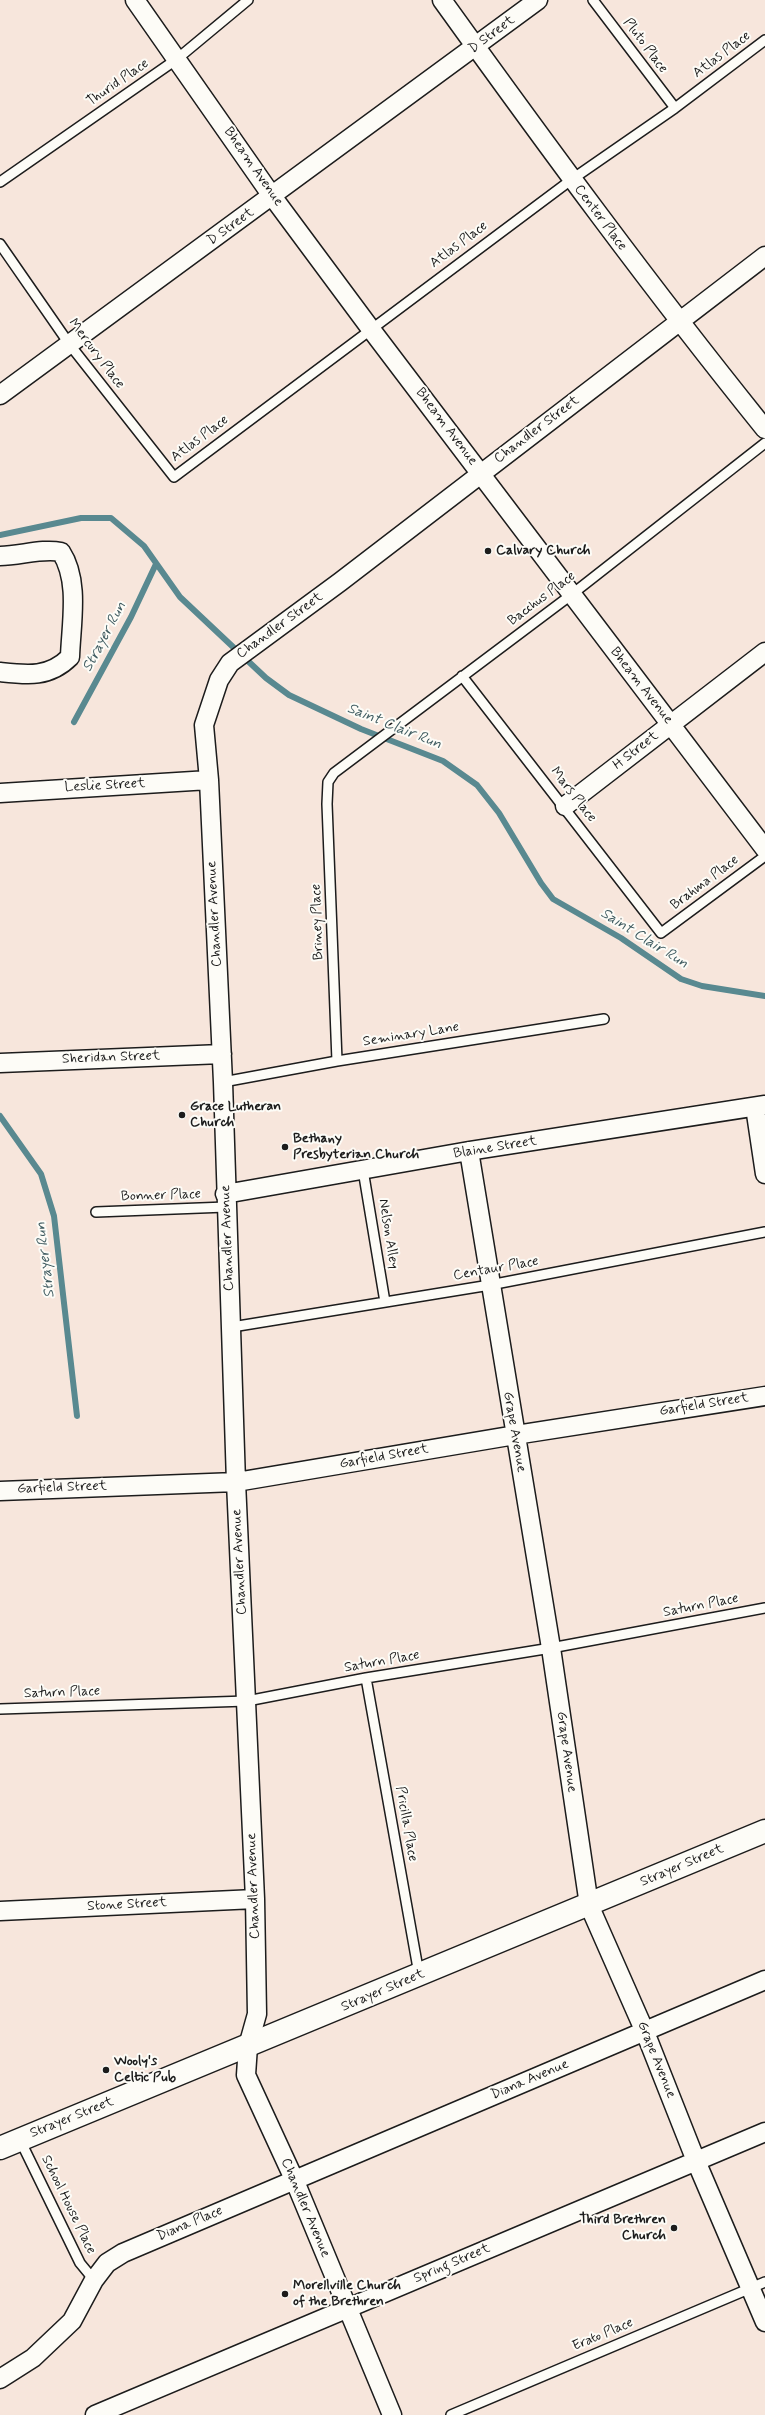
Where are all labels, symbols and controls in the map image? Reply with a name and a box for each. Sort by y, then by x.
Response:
street label: D Street [466,12,518,58]
street label: Pluto Place [619,15,671,77]
street label: Atlas Place [690,28,754,82]
street label: Thurid Place [84,56,152,110]
street label: Bheam Avenue [220,124,286,210]
street label: Center Place [570,182,630,254]
street label: D Street [204,204,258,250]
street label: Atlas Place [427,218,491,272]
street label: Mercury Place [64,316,128,392]
street label: Bheam Avenue [411,385,481,469]
street label: Chandler Street [491,392,583,468]
street label: Atlas Place [168,412,232,466]
place label: Calvary Church [496,543,590,559]
marker: Calvary Church [483,546,493,556]
street label: Bacchus Place [505,568,579,630]
street label: Chandler Street [234,589,326,663]
water label: Strayer Run [79,599,131,675]
street label: Bheam Avenue [606,644,676,728]
water label: Saint Clair Run [344,700,444,754]
street label: H Street [610,728,662,774]
street label: Mars Place [546,764,600,826]
street label: Leslie Street [64,775,146,797]
street label: Brahma Place [668,852,742,914]
street label: Chandler Avenue [204,861,226,967]
street label: Briney Place [308,884,328,960]
water label: Saint Clair Run [597,905,691,973]
street label: Seminary Lane [362,1019,460,1051]
street label: Sheridan Street [62,1048,160,1068]
place label: Grace Lutheran Church [190,1099,281,1132]
marker: Grace Lutheran Church [177,1110,187,1120]
place label: Bethany Presbyterian Church [293,1131,419,1164]
street label: Blaine Street [452,1133,538,1163]
marker: Bethany Presbyterian Church [280,1142,290,1152]
street label: Chandler Avenue [218,1185,238,1291]
street label: Bonner Place [121,1186,201,1206]
street label: Nelson Alley [374,1198,402,1270]
water label: Strayer Run [32,1221,60,1299]
street label: Centaur Place [452,1253,540,1285]
street label: Grape Avenue [499,1390,529,1474]
street label: Garfield Street [658,1390,750,1420]
street label: Garfield Street [338,1441,430,1473]
street label: Garfield Street [17,1478,107,1498]
street label: Chandler Avenue [229,1509,251,1615]
street label: Saturn Place [662,1590,740,1622]
street label: Saturn Place [343,1647,421,1677]
street label: Saturn Place [24,1683,100,1703]
street label: Grape Avenue [552,1710,580,1794]
street label: Pricilla Place [391,1785,421,1863]
street label: Chandler Avenue [244,1833,264,1939]
street label: Strayer Street [638,1841,726,1891]
street label: Stone Street [87,1895,167,1915]
street label: Strayer Street [339,1966,427,2016]
street label: Grape Avenue [633,2019,679,2101]
place label: Wooly's Celtic Pub [114,2054,176,2086]
street label: Diana Avenue [488,2056,572,2104]
marker: Wooly's Celtic Pub [101,2065,111,2075]
street label: Strayer Street [28,2094,116,2142]
street label: School House Place [37,2153,99,2257]
street label: Chandler Avenue [277,2156,333,2260]
street label: Diana Place [154,2203,226,2245]
place label: Third Brethren Church [579,2212,666,2244]
marker: Third Brethren Church [669,2223,679,2233]
street label: Spring Street [411,2240,493,2288]
place label: Morellville Church of the Brethren [293,2278,401,2310]
marker: Morellville Church of the Brethren [280,2289,290,2299]
street label: Erato Place [570,2315,636,2355]

